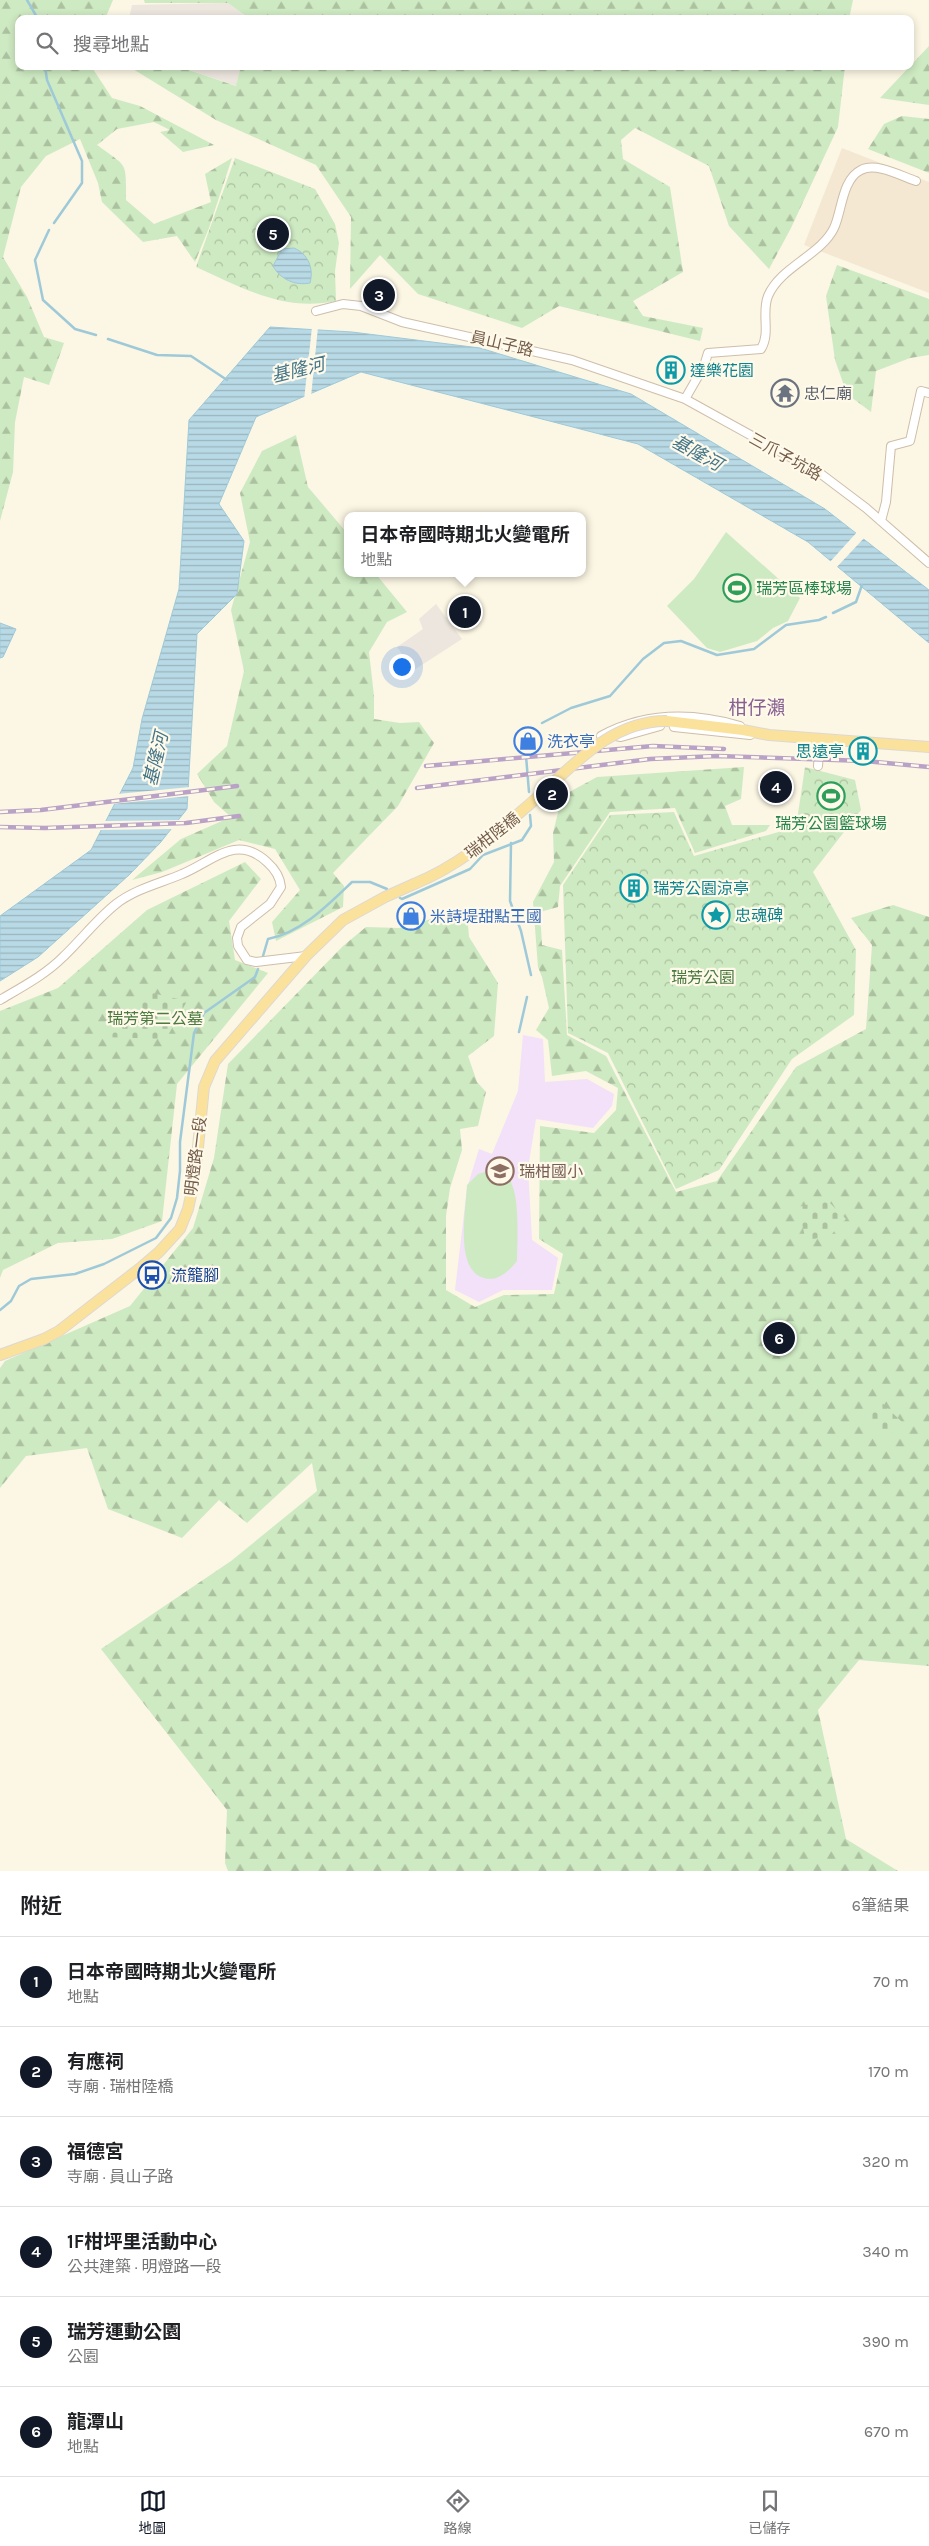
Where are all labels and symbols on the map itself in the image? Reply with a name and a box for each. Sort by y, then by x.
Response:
pin: 5 [257,215,289,253]
pin: 3 [363,276,395,314]
street label: 員山子路 [469,327,535,360]
water label: 基隆河 [269,352,330,387]
building icon: 達樂花園 [656,355,686,385]
place label: 達樂花園 [690,361,754,380]
temple icon: 忠仁廟 [770,378,800,408]
place label: 忠仁廟 [804,384,852,403]
street label: 三爪子坑路 [746,429,825,484]
water label: 基隆河 [668,430,729,477]
sports icon: 瑞芳區棒球場 [722,573,752,603]
place label: 瑞芳區棒球場 [756,579,852,598]
pin: 1 [449,593,481,631]
your location [389,654,415,680]
district label: 柑仔瀨 [728,697,786,719]
shop icon: 洗衣亭 [513,726,543,756]
water label: 基隆河 [139,727,173,788]
place label: 洗衣亭 [547,732,595,751]
building icon: 思遠亭 [848,736,878,766]
place label: 思遠亭 [796,742,844,761]
pin: 4 [760,768,792,806]
pin: 2 [536,775,568,813]
sports icon: 瑞芳公園籃球場 [816,781,846,811]
street label: 瑞柑陸橋 [461,808,523,863]
place label: 瑞芳公園籃球場 [775,814,887,833]
building icon: 瑞芳公園涼亭 [619,873,649,903]
place label: 瑞芳公園涼亭 [653,879,749,898]
place icon: 忠魂碑 [701,900,731,930]
shop icon: 米詩堤甜點王國 [396,901,426,931]
place label: 忠魂碑 [735,906,783,925]
place label: 米詩堤甜點王國 [430,907,542,926]
park label: 瑞芳公園 [671,968,735,987]
park label: 瑞芳第二公墓 [107,1009,203,1028]
street label: 明燈路一段 [181,1115,210,1197]
school or university icon: 瑞柑國小 [485,1156,515,1186]
place label: 瑞柑國小 [519,1162,583,1181]
bus stop icon: 流籠腳 [137,1260,167,1290]
place label: 流籠腳 [171,1266,219,1285]
pin: 6 [763,1319,795,1357]

